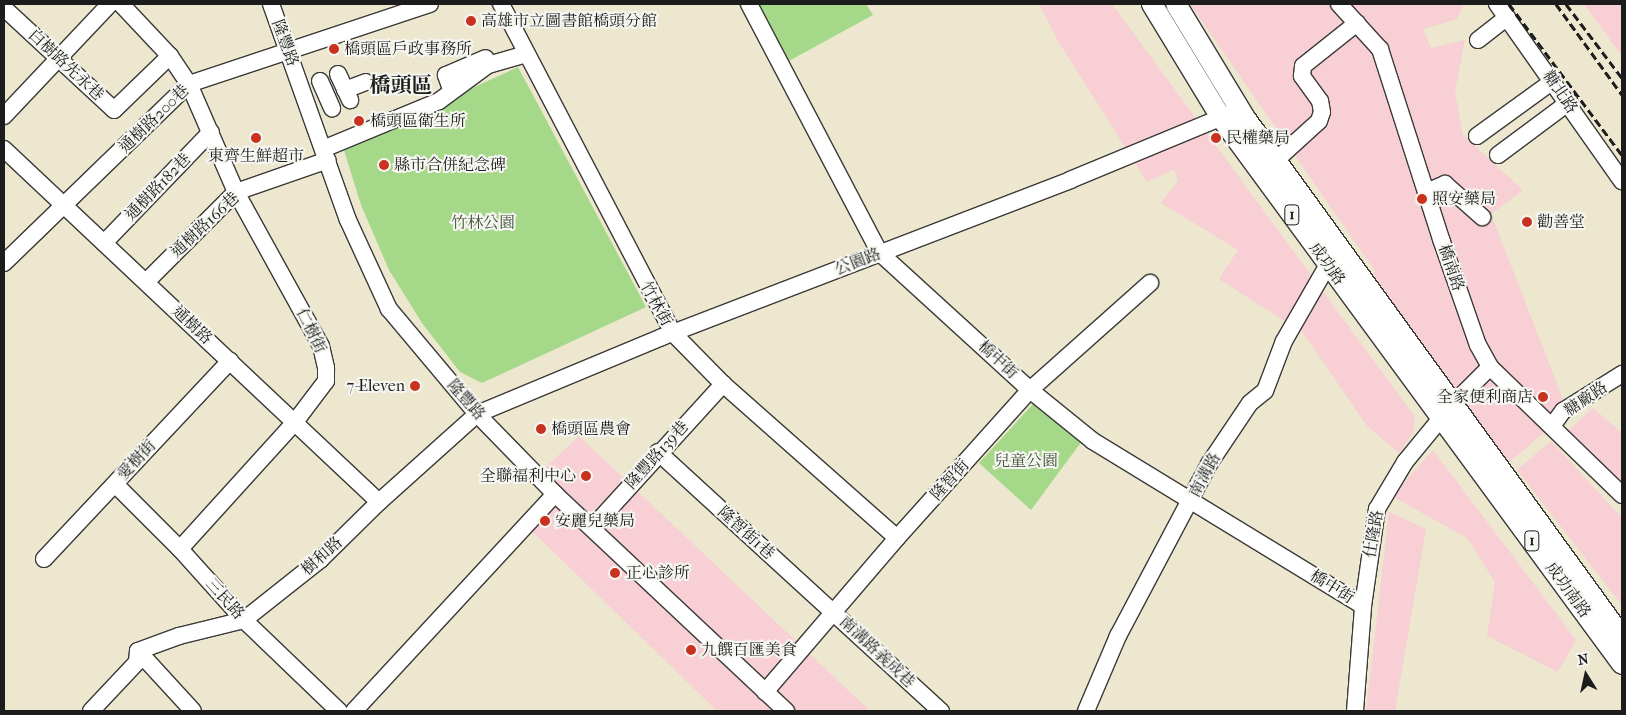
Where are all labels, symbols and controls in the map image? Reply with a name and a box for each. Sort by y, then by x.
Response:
place label: 高雄市立圖書館橋頭分館 [481,11,657,31]
marker: 高雄市立圖書館橋頭分館 [465,15,477,27]
street label: 隆豐路 [268,17,302,69]
street label: 白樹路先永巷 [24,25,108,105]
place label: 橋頭區戶政事務所 [344,39,472,59]
marker: 橋頭區戶政事務所 [328,43,340,55]
street label: 糖北路 [1539,67,1581,117]
district label: 橋頭區 [370,72,432,98]
street label: 通樹路200巷 [115,81,193,157]
place label: 橋頭區衛生所 [370,111,466,131]
marker: 橋頭區衛生所 [352,114,366,128]
place label: 民權藥局 [1226,128,1290,148]
marker: 東齊生鮮超市 [250,132,262,144]
marker: 民權藥局 [1210,132,1222,144]
place label: 東齊生鮮超市 [208,146,304,166]
street label: 通樹路182巷 [121,149,195,225]
place label: 縣市合併紀念碑 [394,155,506,175]
marker: 縣市合併紀念碑 [378,159,390,171]
street label: 通樹路166巷 [167,188,243,262]
place label: 照安藥局 [1432,189,1496,209]
marker: 照安藥局 [1416,193,1428,205]
road number: 1 [1283,202,1301,228]
place label: 勸善堂 [1537,212,1585,232]
park label: 竹林公園 [451,213,515,233]
marker: 勸善堂 [1521,216,1533,228]
street label: 成功路 [1305,239,1349,289]
street label: 橋南路 [1434,242,1468,294]
street label: 公園路 [832,244,884,280]
street label: 竹林街 [636,278,676,330]
street label: 通樹路 [168,302,216,348]
street label: 仁樹街 [292,305,330,357]
street label: 橋中街 [974,337,1022,383]
place label: 7-Eleven [346,376,405,396]
street label: 隆豐路 [443,376,489,424]
street label: 糖廠路 [1561,378,1611,420]
marker: 7-Eleven [409,380,421,392]
place label: 全家便利商店 [1437,387,1533,407]
marker: 全家便利商店 [1537,391,1549,403]
street label: 隆豐路139巷 [622,417,692,493]
place label: 橋頭區農會 [551,419,631,439]
marker: 橋頭區農會 [535,423,547,435]
street label: 愛樹街 [114,436,160,484]
street label: 南溝路 [1185,449,1225,501]
park label: 兒童公園 [994,451,1058,471]
street label: 隆智街 [927,456,973,504]
place label: 全聯福利中心 [480,466,576,486]
marker: 全聯福利中心 [580,470,592,482]
street label: 隆智街1巷 [714,503,778,563]
street label: 仕隆路 [1360,509,1388,559]
place label: 安麗兒藥局 [555,511,635,531]
marker: 安麗兒藥局 [539,515,551,527]
road number: 1 [1523,528,1541,554]
street label: 樹和路 [298,533,346,579]
street label: 成功南路 [1541,558,1595,622]
place label: 正心診所 [626,563,690,583]
marker: 正心診所 [608,566,622,580]
street label: 橋中街 [1307,566,1357,608]
street label: 三民路 [202,575,248,623]
street label: 南溝路義成巷 [835,612,919,692]
place label: 九饌百匯美食 [701,640,797,660]
marker: 九饌百匯美食 [685,644,697,656]
north arrow [1561,650,1611,700]
text: N [1577,650,1590,669]

